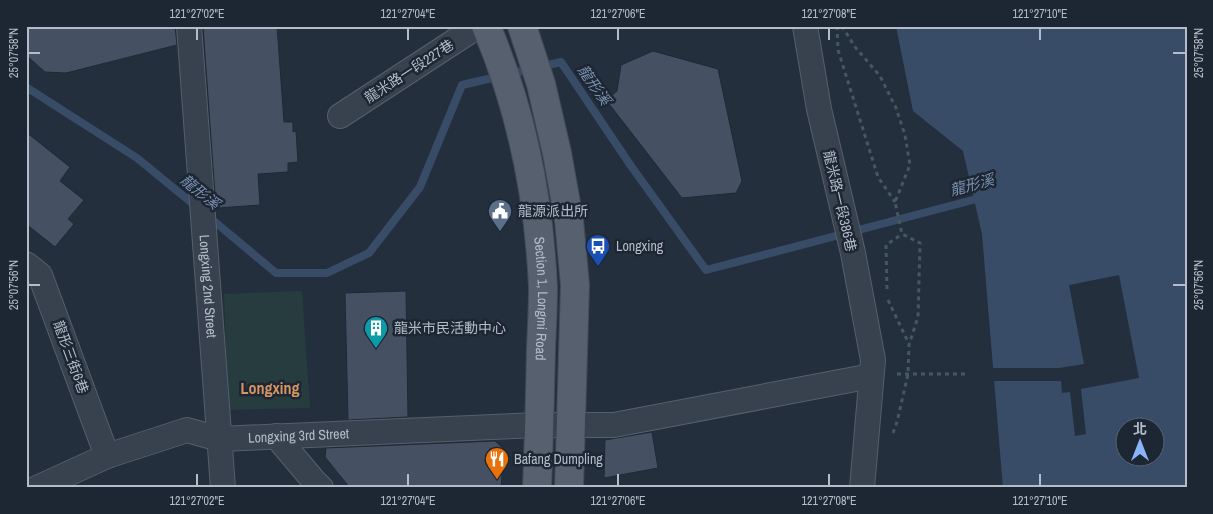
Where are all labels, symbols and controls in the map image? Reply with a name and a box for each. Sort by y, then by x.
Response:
text: 121°27'02"E [169,6,225,22]
text: 121°27'04"E [380,6,436,22]
text: 121°27'06"E [590,6,646,22]
text: 121°27'08"E [801,6,857,22]
text: 121°27'10"E [1012,6,1068,22]
text: 25°07'58"N [6,28,22,78]
text: 25°07'58"N [1191,28,1207,78]
street label: 龍米路一段227巷 [361,35,457,107]
water label: 龍形溪 [573,60,617,111]
street label: 龍米路一段386巷 [820,149,860,253]
water label: 龍形溪 [947,168,998,200]
water label: 龍形溪 [176,169,226,215]
public building icon: 龍源派出所 [487,198,513,232]
place label: 龍源派出所 [518,202,588,220]
bus stop icon: Longxing [585,233,611,267]
street label: Longxing 2nd Street [195,234,221,339]
street label: Section 1, Longmi Road [530,236,552,361]
place label: Longxing [616,237,664,255]
text: 25°07'56"N [6,260,22,310]
text: 25°07'56"N [1191,260,1207,310]
building icon: 龍米市民活動中心 [363,315,389,349]
street label: 龍形三街6巷 [49,318,93,396]
place label: 龍米市民活動中心 [394,319,506,337]
district label: Longxing [240,377,300,399]
north arrow [1116,416,1166,466]
text: 北 [1133,420,1147,438]
street label: Longxing 3rd Street [248,424,349,447]
restaurant icon: Bafang Dumpling [484,446,510,480]
place label: Bafang Dumpling [514,450,603,468]
text: 121°27'02"E [169,493,225,509]
text: 121°27'04"E [380,493,436,509]
text: 121°27'06"E [590,493,646,509]
text: 121°27'08"E [801,493,857,509]
text: 121°27'10"E [1012,493,1068,509]

